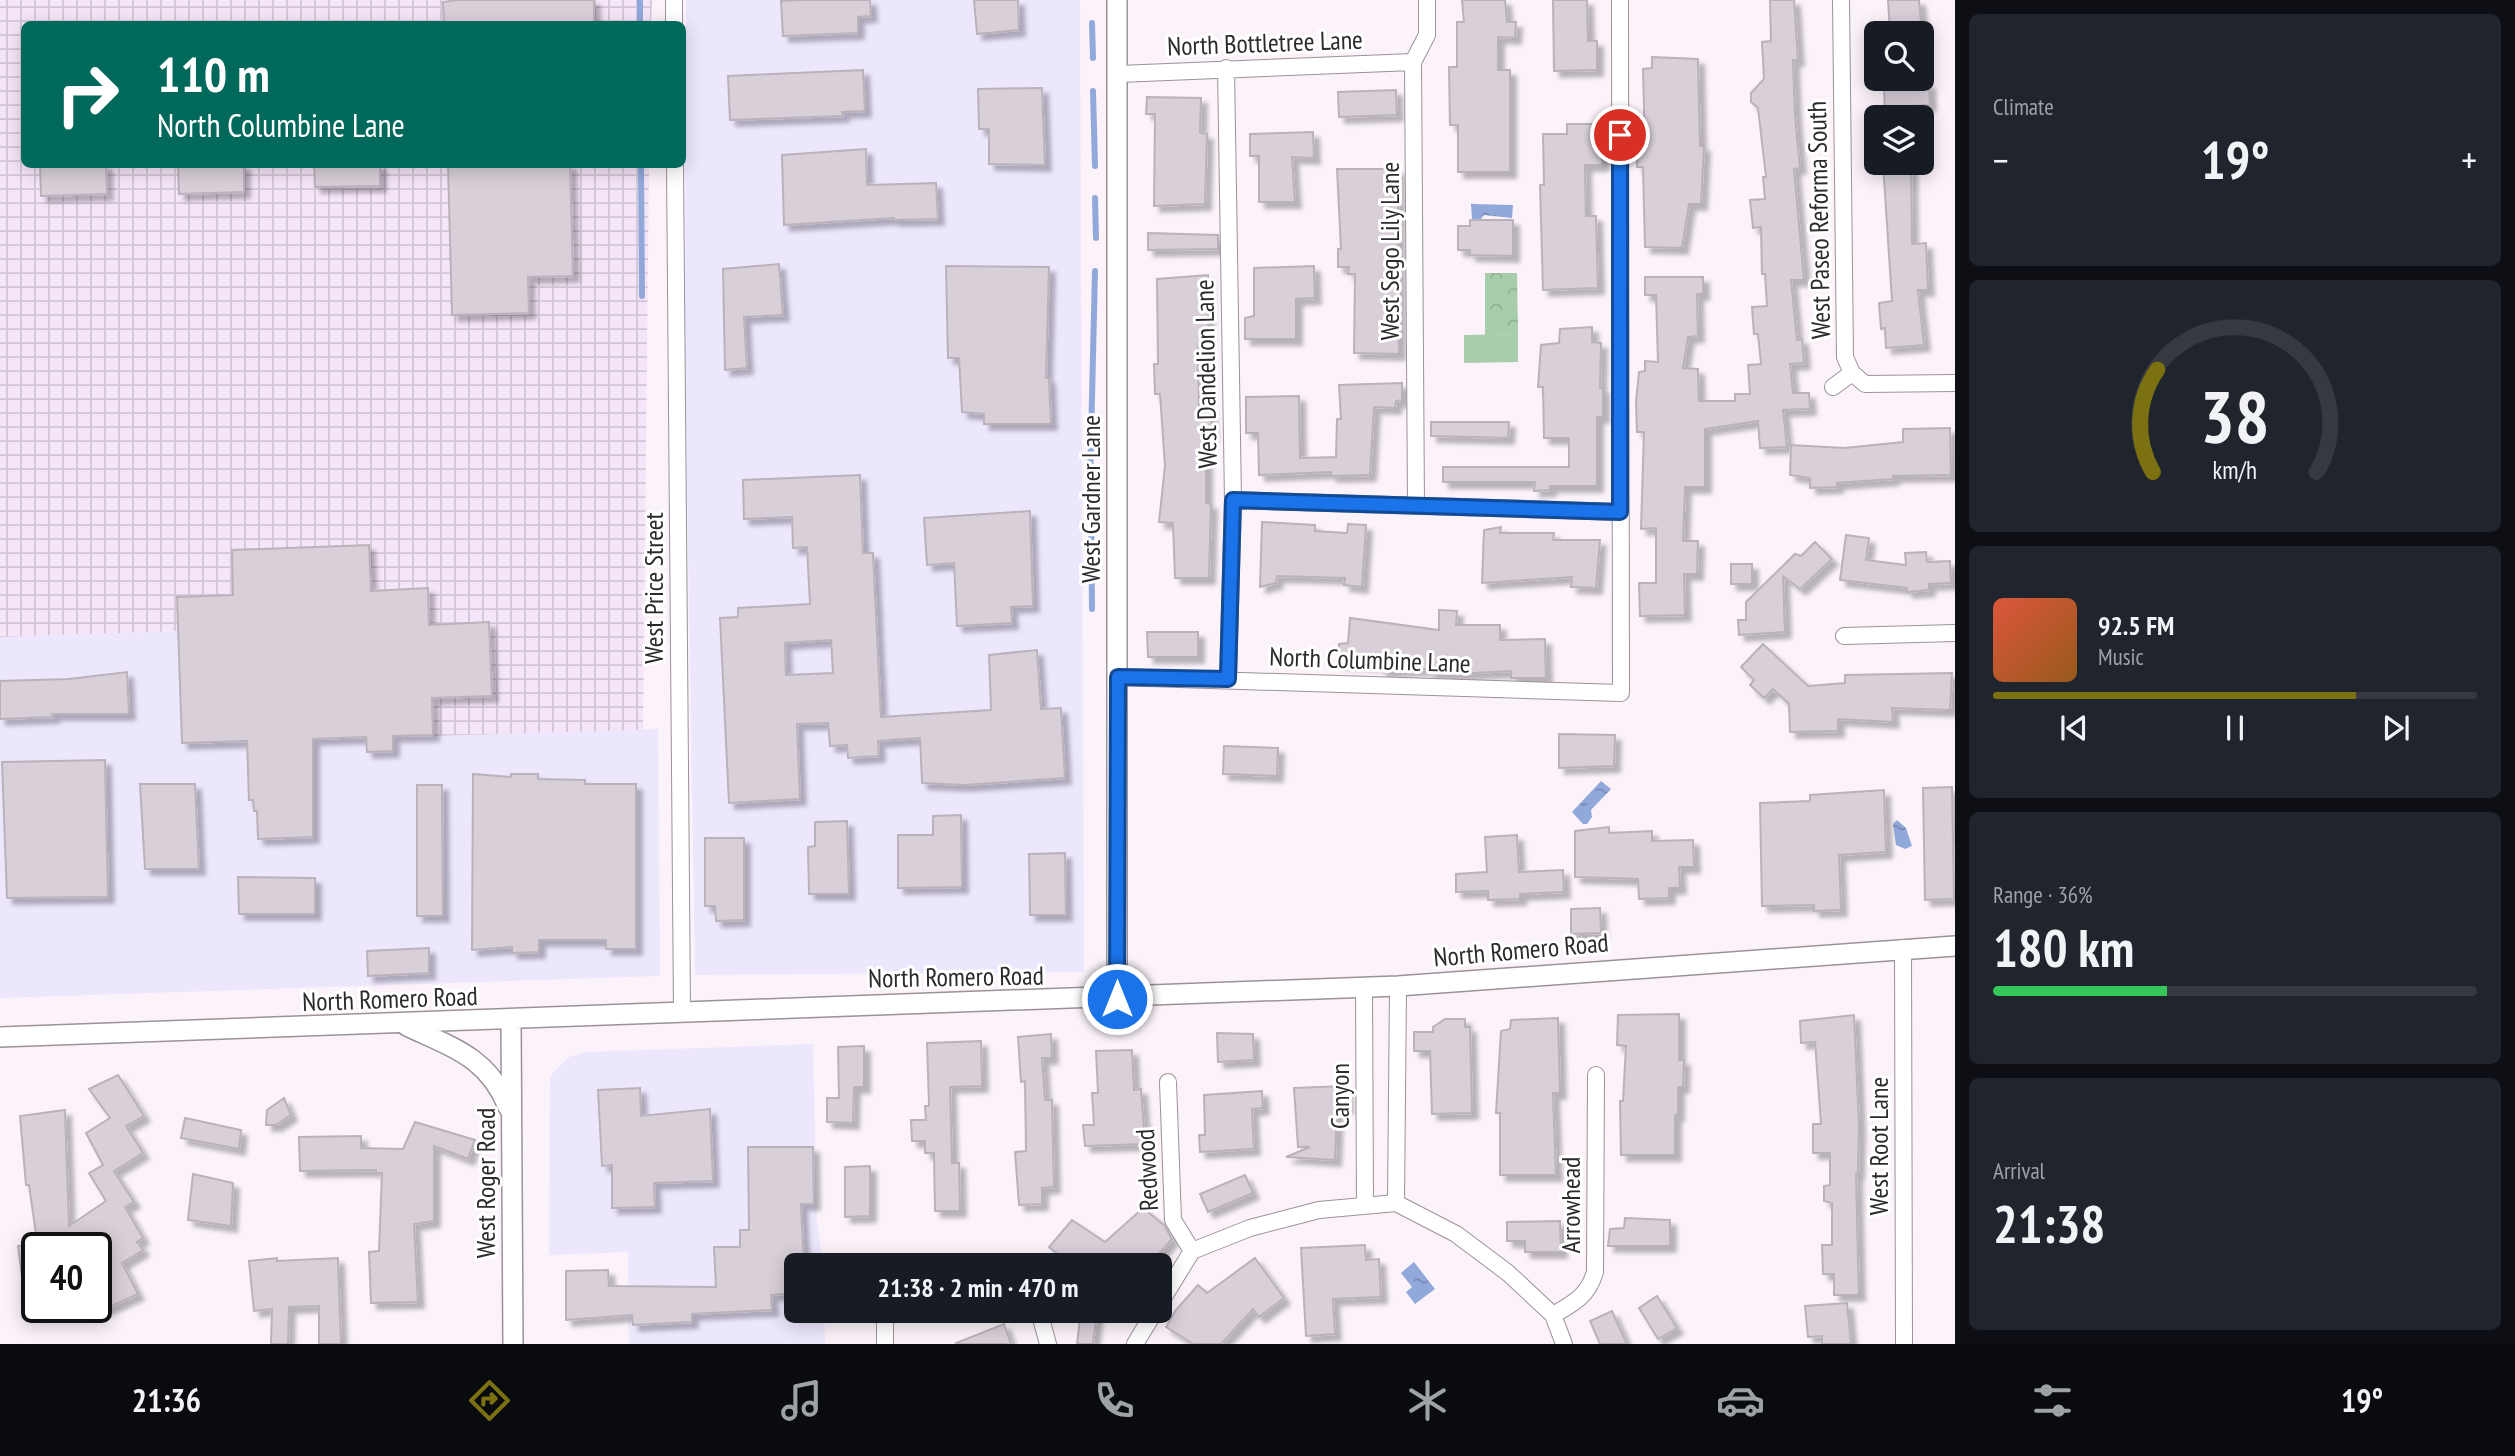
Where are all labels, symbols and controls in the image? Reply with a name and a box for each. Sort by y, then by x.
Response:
map controls [1864,21,1934,175]
button: search [1864,21,1934,91]
street label: North Bottletree Lane [1167,23,1363,62]
text: 110 m [157,42,270,106]
icon: right [42,49,133,140]
text: Climate [1993,92,2054,121]
street label: West Paseo Reforma South [1800,101,1837,339]
text: North Columbine Lane [157,104,405,146]
pin [1590,105,1650,165]
button: layers [1864,105,1934,175]
icon: arrive [1601,116,1639,154]
text: 19° [2201,126,2269,193]
text: − [1993,135,2009,184]
text: + [2461,135,2477,184]
street label: West Sego Lily Lane [1373,162,1406,340]
street label: West Dandelion Lane [1187,279,1224,469]
text: 38 [2200,368,2270,462]
street label: West Gardner Lane [1074,415,1107,583]
text: km/h [2213,454,2257,486]
street label: West Price Street [637,512,670,664]
text: 92.5 FM [2098,609,2174,642]
street label: North Columbine Lane [1269,639,1471,680]
text: Music [2098,642,2144,671]
icon: previous [2055,709,2093,747]
icon: pause [2216,709,2254,747]
icon: next [2377,709,2415,747]
text: Range · 36% [1993,880,2093,909]
text: 180 km [1993,914,2134,981]
street label: North Romero Road [1432,925,1610,974]
street label: North Romero Road [868,958,1044,995]
position arrow [1080,962,1154,1036]
street label: North Romero Road [302,979,478,1018]
street label: Canyon [1323,1063,1356,1129]
street label: West Root Lane [1862,1077,1895,1215]
street label: West Roger Road [469,1108,502,1258]
street label: Redwood [1128,1128,1165,1212]
text: Arrival [1993,1156,2045,1185]
street label: Arrowhead [1554,1157,1587,1253]
text: 21:38 [1993,1190,2105,1257]
speed limit sign: 40 [21,1232,112,1323]
text: 21:38 · 2 min · 470 m [878,1271,1078,1304]
icon: directions [465,1376,514,1425]
icon: music [777,1376,826,1425]
icon: phone [1090,1376,1139,1425]
icon: climate [1403,1376,1452,1425]
icon: car [1716,1376,1765,1425]
icon: filters [2028,1376,2077,1425]
text: 21:36 [132,1379,201,1421]
text: 19° [2341,1379,2383,1421]

